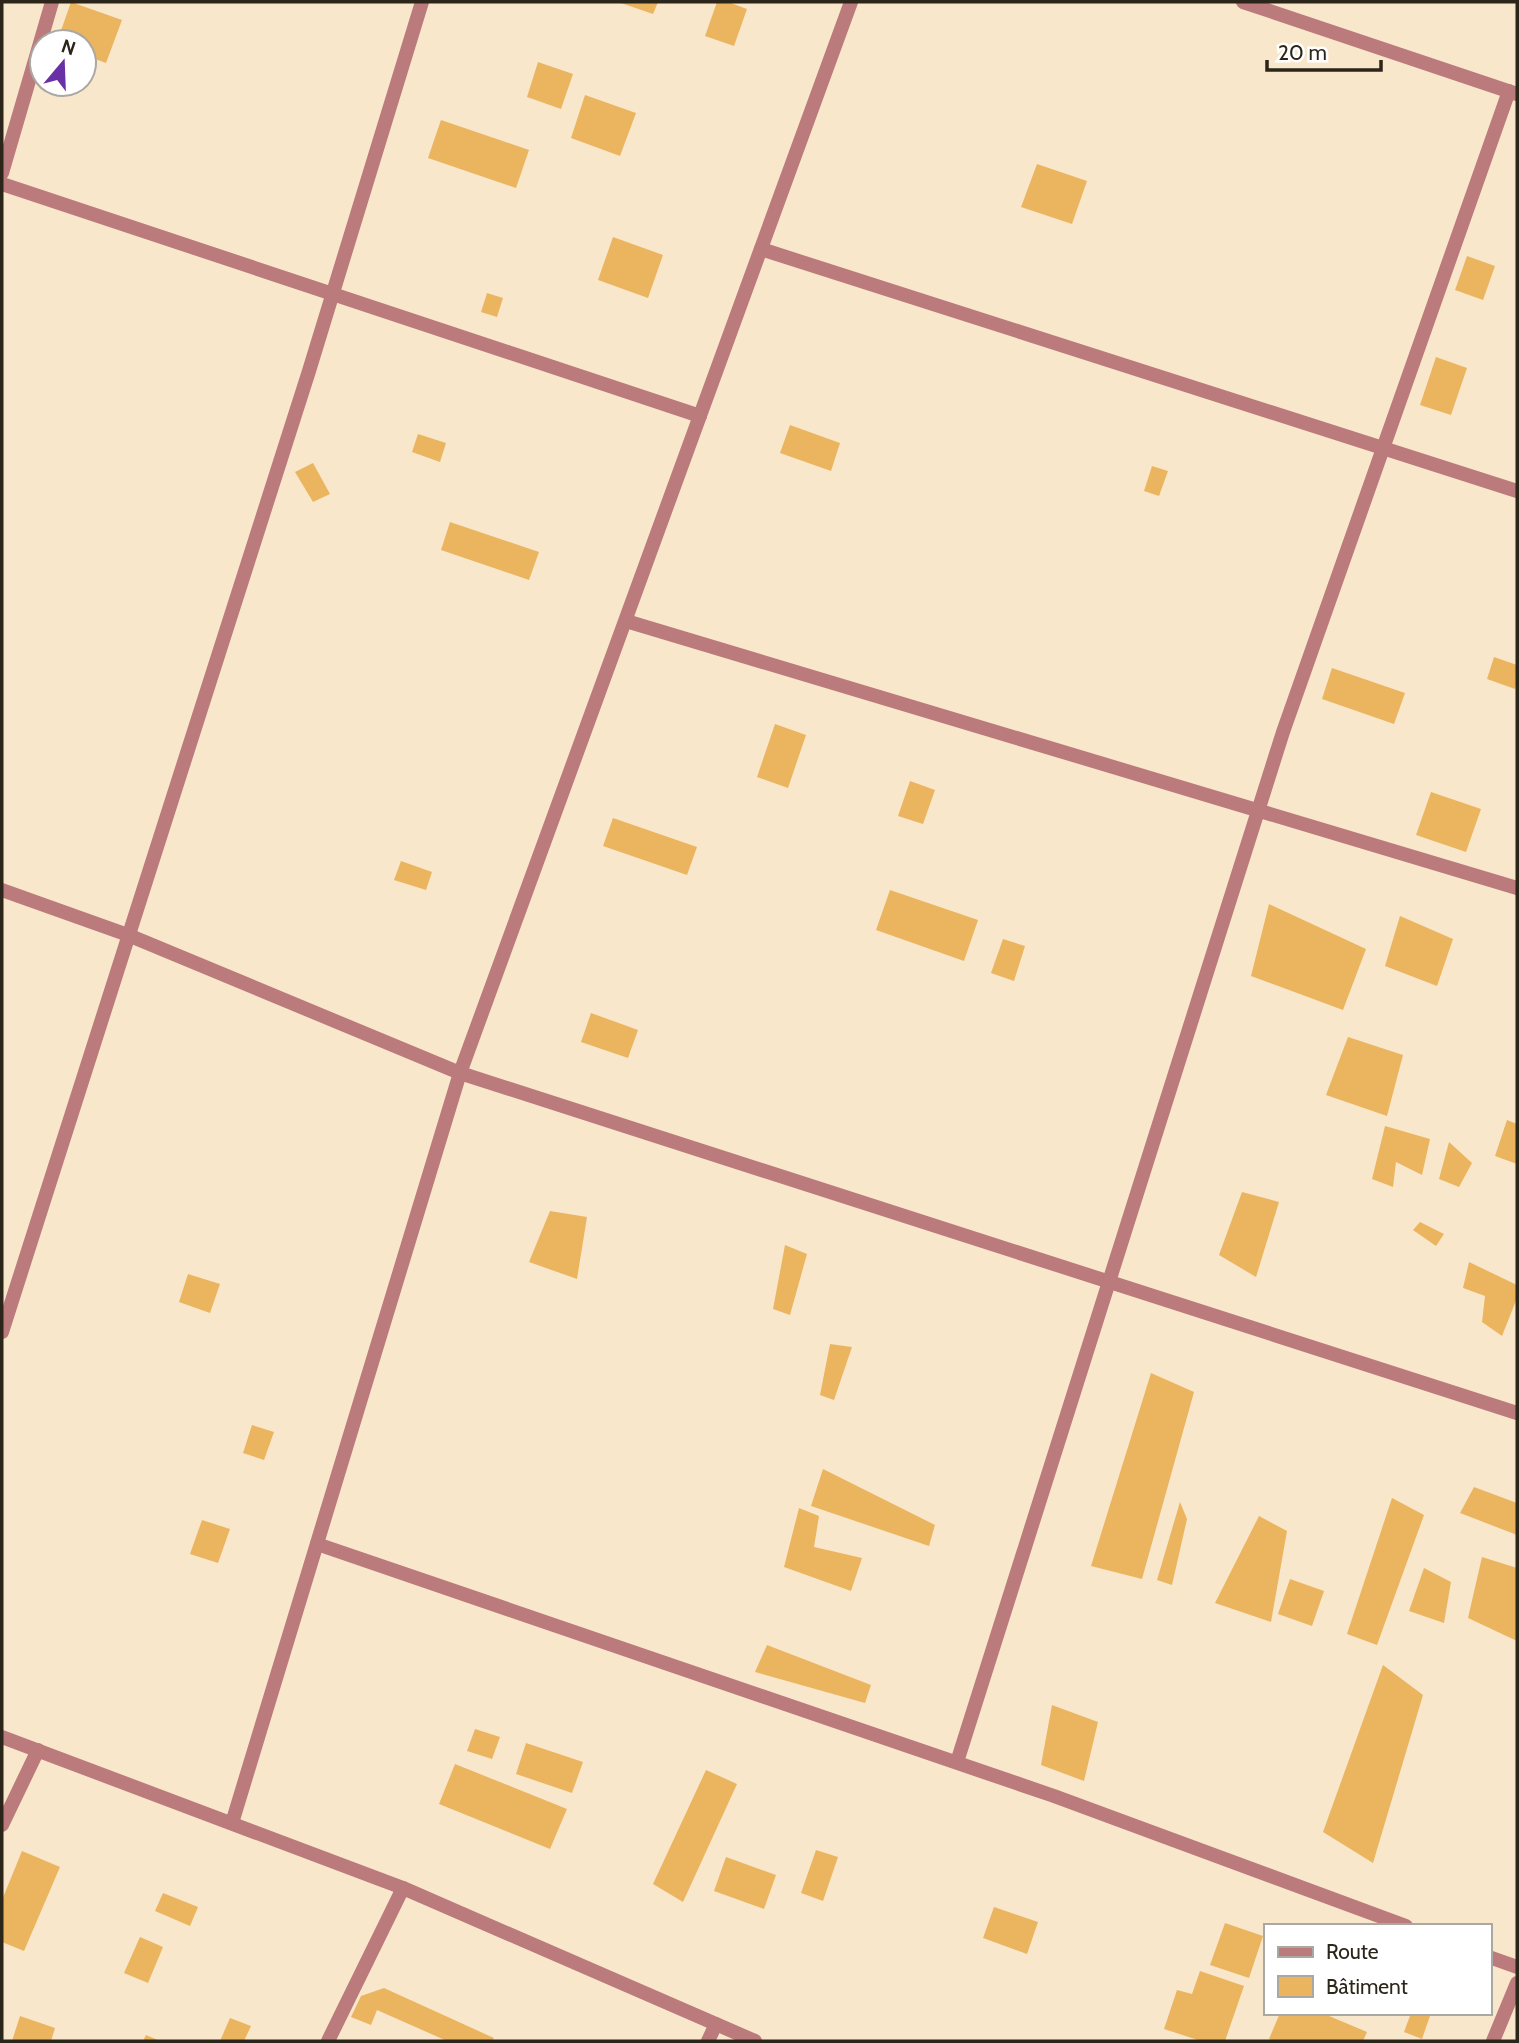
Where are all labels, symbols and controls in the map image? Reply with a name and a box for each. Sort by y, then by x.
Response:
north arrow [28,28,98,98]
scale bar [1267,28,1381,72]
text: N [58,34,78,60]
text: 20 m [1278,40,1327,65]
legend [1264,1924,1491,2015]
text: Route [1326,1939,1379,1964]
text: Bâtiment [1326,1974,1408,1999]

